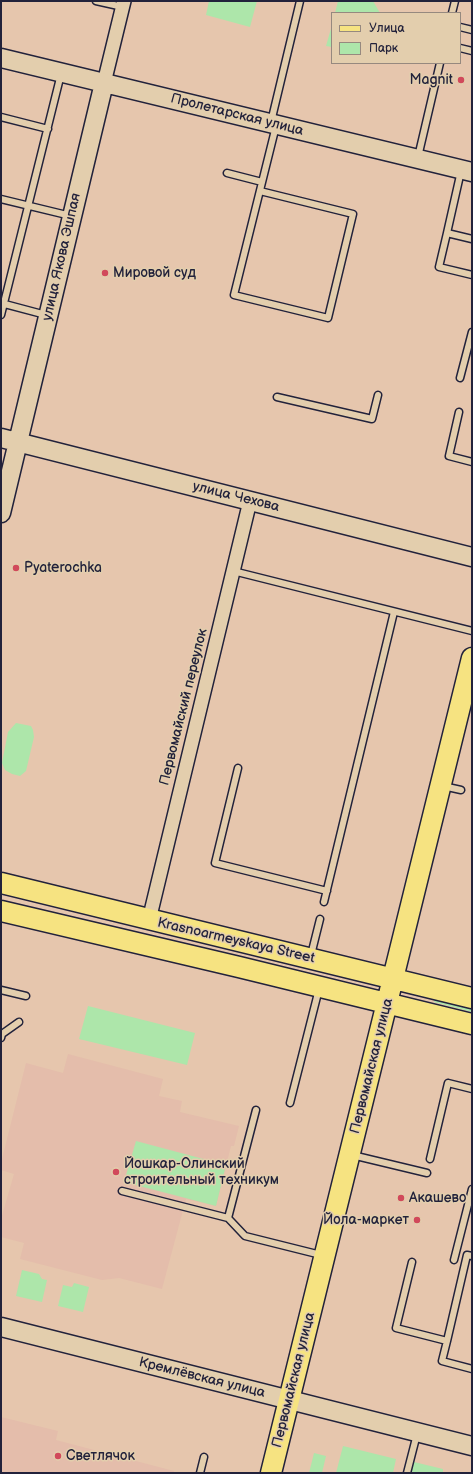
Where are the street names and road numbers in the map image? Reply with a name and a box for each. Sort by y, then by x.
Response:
street label: Пролетарская улица [169,90,305,140]
street label: улица Якова Эшпая [39,191,85,323]
street label: улица Чехова [191,478,281,516]
street label: Первомайский переулок [156,627,212,787]
street label: Krasnoarmeyskaya Street [156,915,316,967]
street label: Первомайская улица [347,997,397,1135]
street label: Первомайская улица [269,1311,319,1449]
street label: Кремлёвская улица [137,1354,267,1402]

